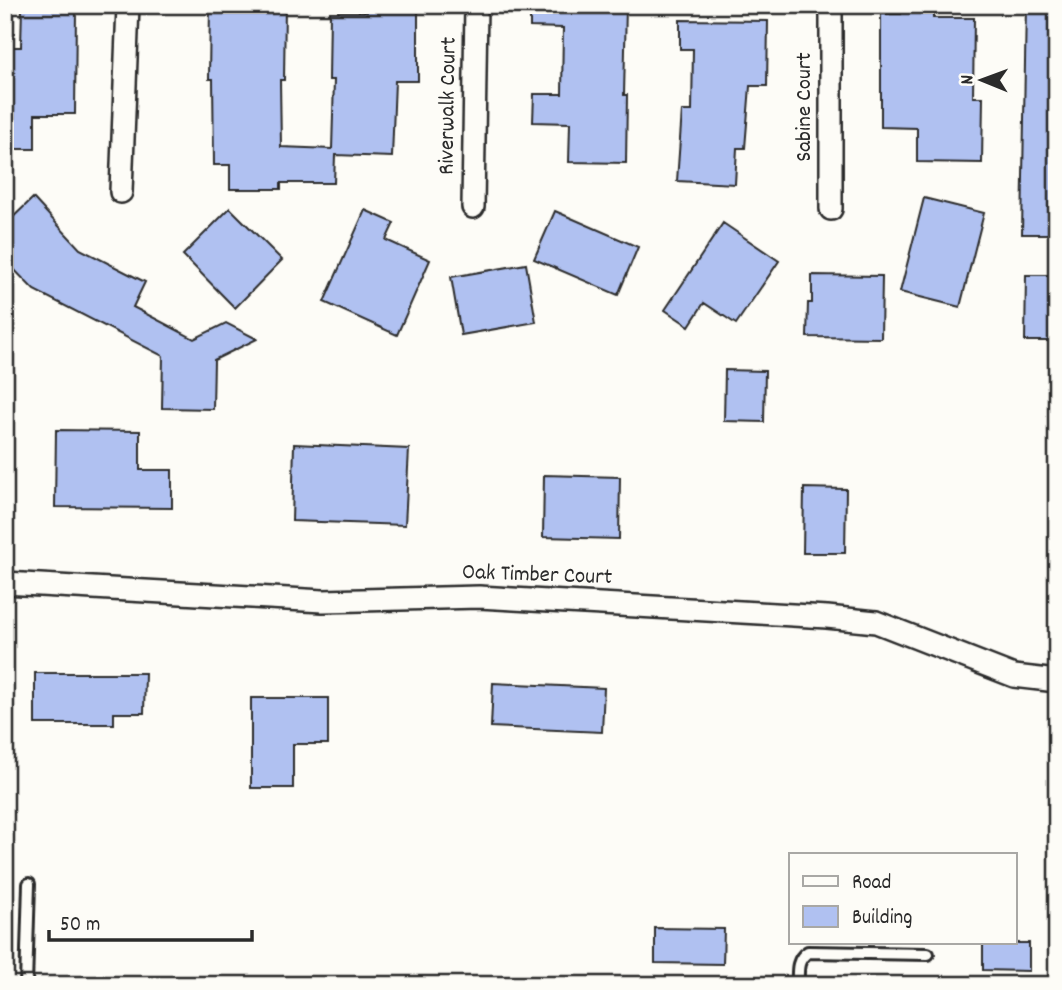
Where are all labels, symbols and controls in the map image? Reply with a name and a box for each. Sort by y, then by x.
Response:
street label: Riverwalk Court [431,37,467,175]
north arrow [946,46,1016,116]
street label: Sabine Court [789,52,822,162]
text: N [955,75,982,85]
street label: Oak Timber Court [461,557,613,595]
legend [789,853,1016,944]
text: Road [852,869,891,899]
scale bar [49,899,252,943]
text: Building [852,904,912,934]
text: 50 m [60,911,100,941]

